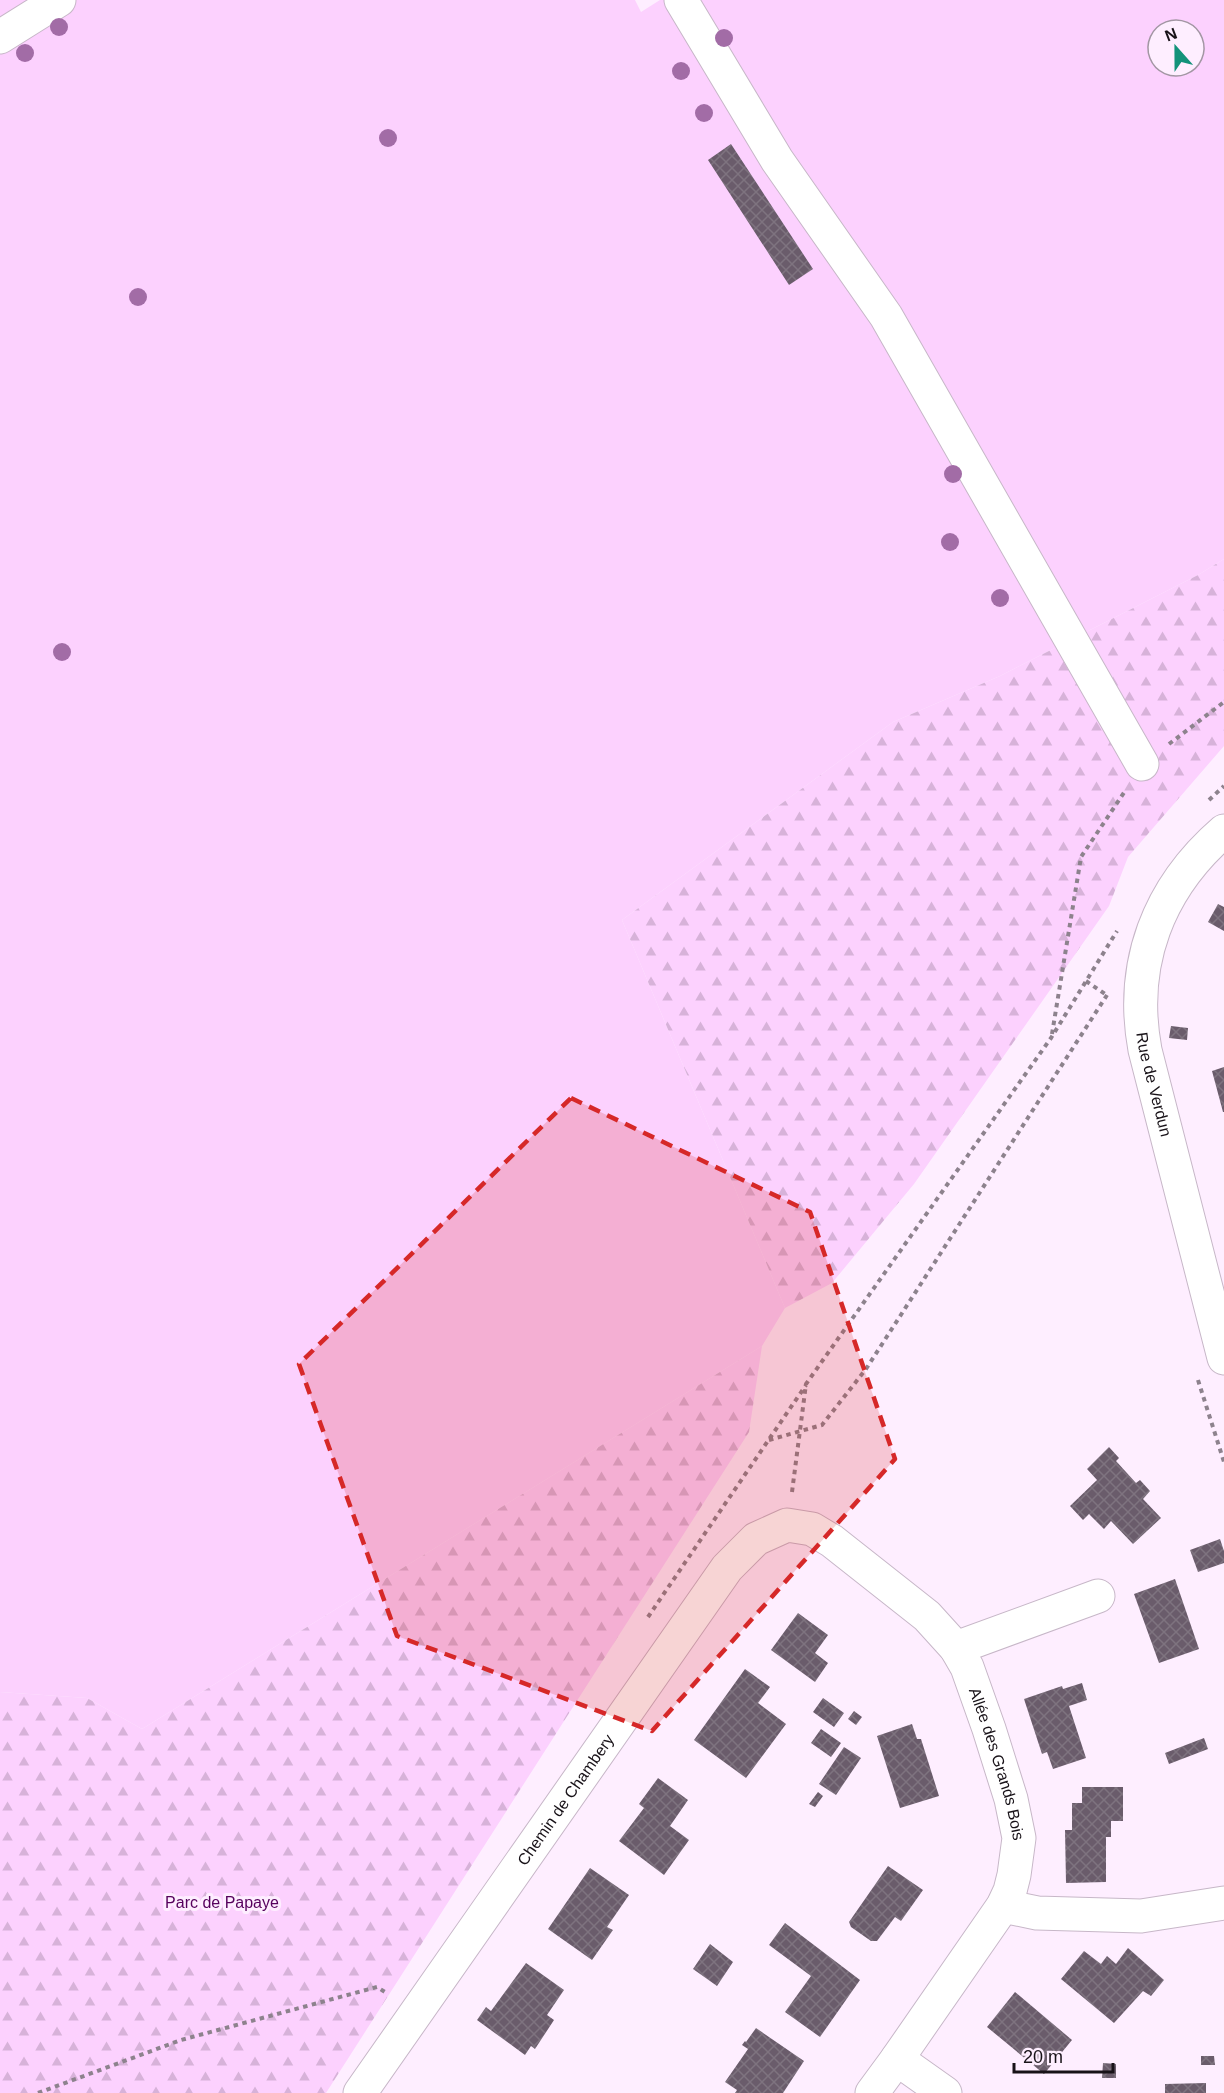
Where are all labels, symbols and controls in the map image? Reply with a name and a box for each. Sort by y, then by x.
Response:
north arrow [1146,18,1206,78]
text: N [1162,24,1179,44]
street label: Rue de Verdun [1134,1031,1175,1138]
street label: Allée des Grands Bois [966,1685,1028,1842]
street label: Chemin de Chambery [514,1731,617,1868]
park label: Parc de Papaye [165,1894,279,1911]
scale bar [1014,2036,1113,2074]
text: 20 m [1023,2047,1063,2067]

